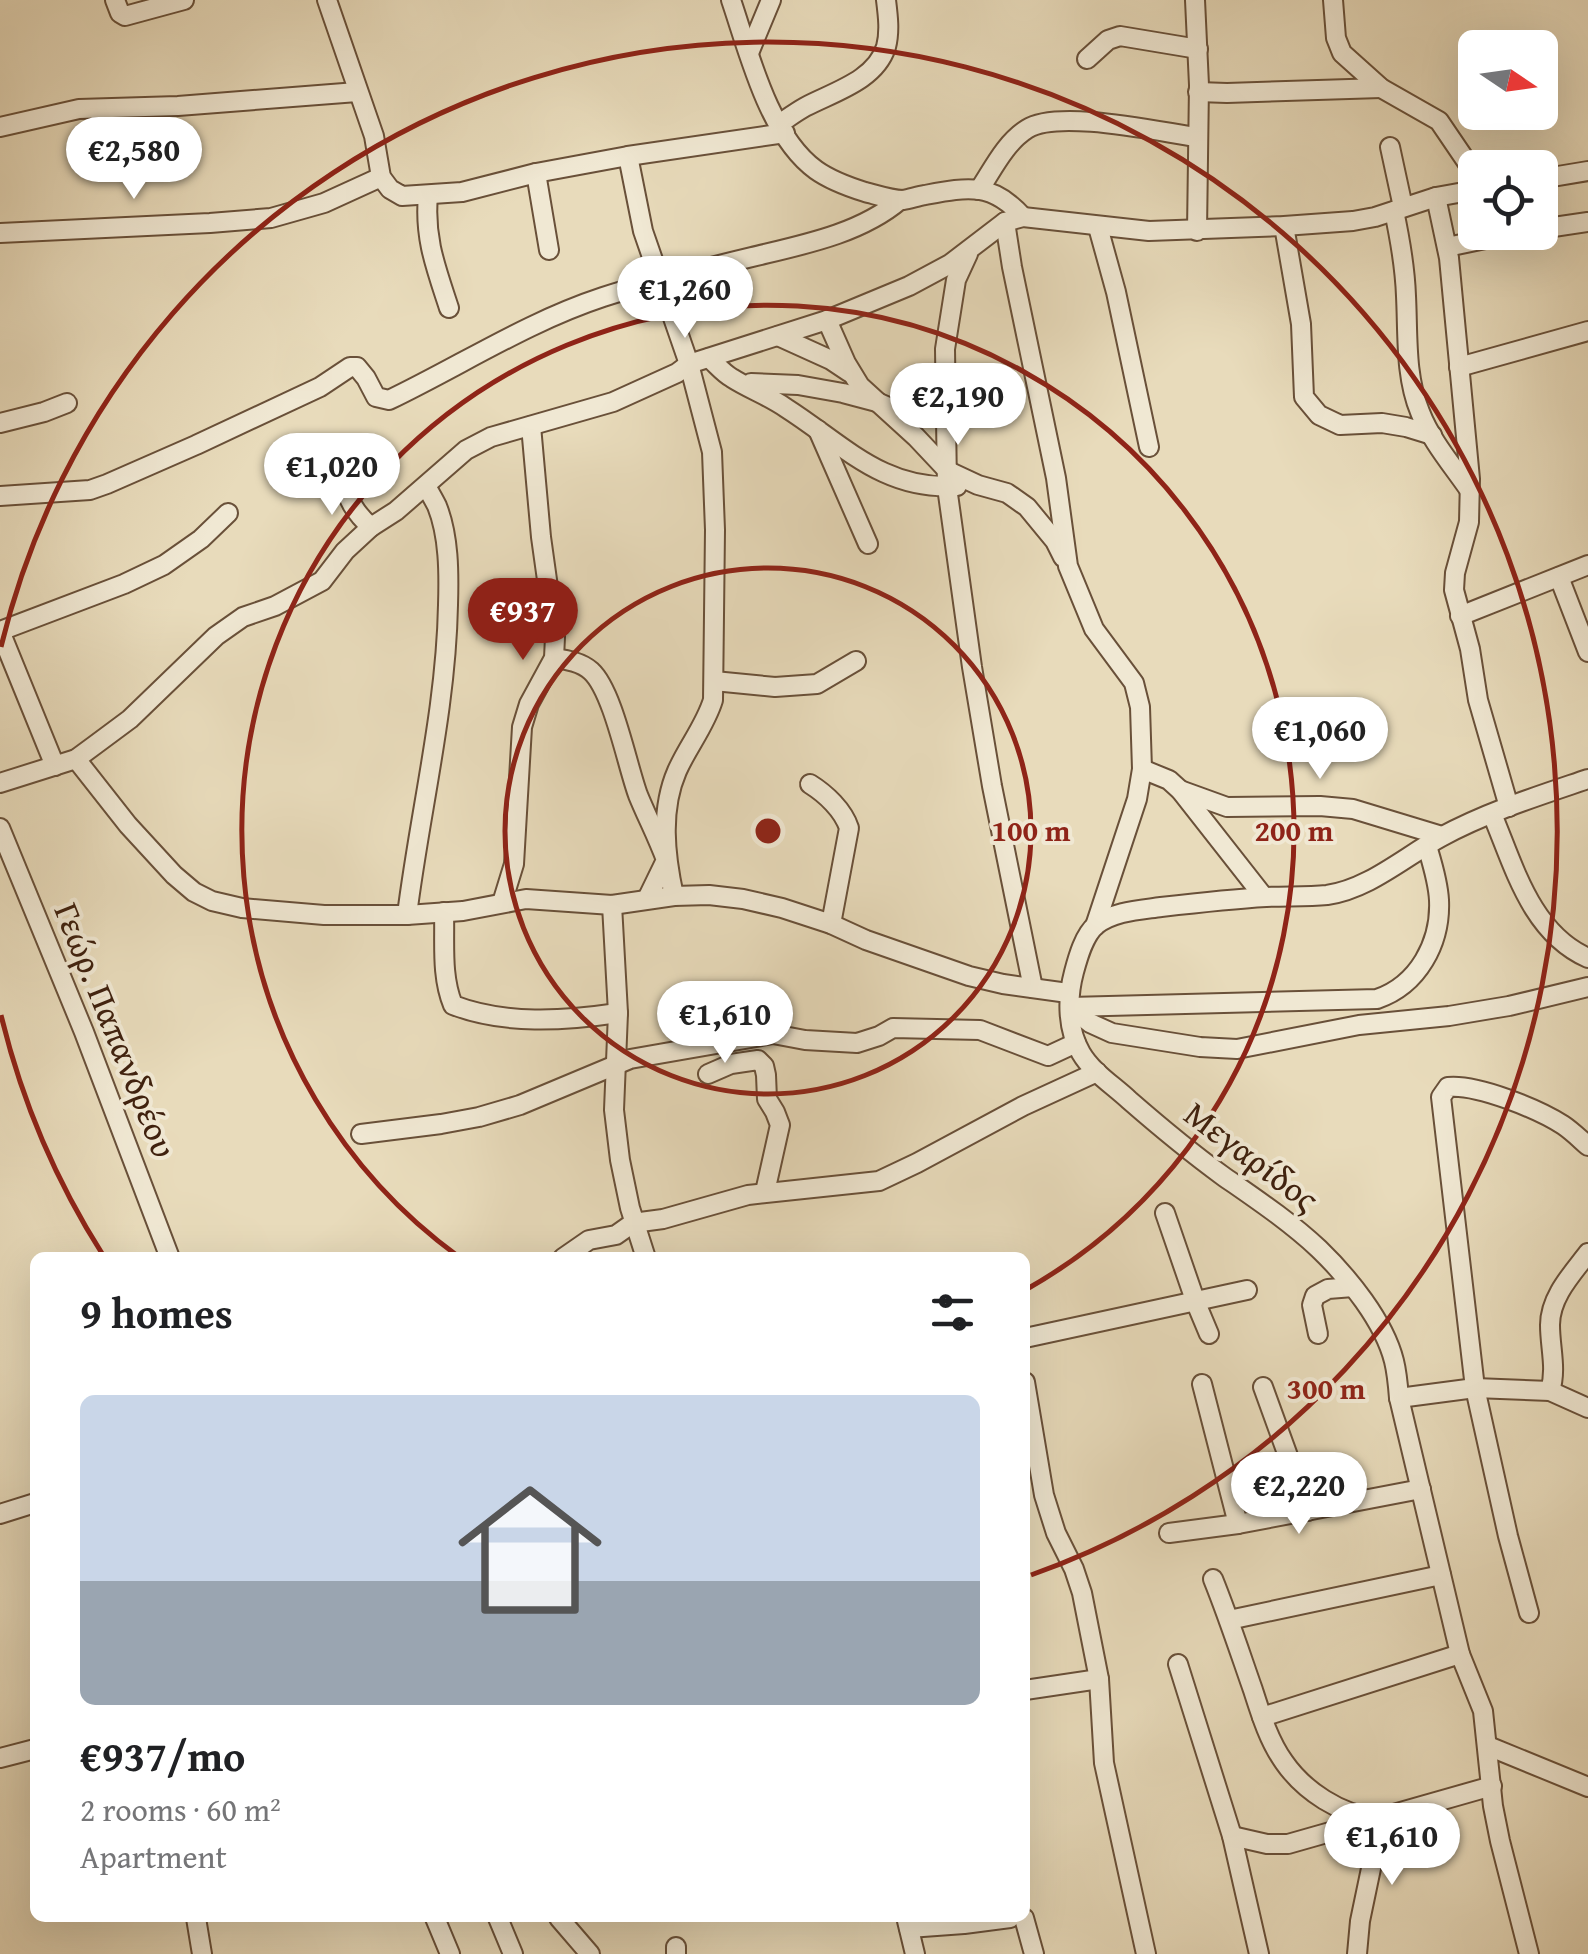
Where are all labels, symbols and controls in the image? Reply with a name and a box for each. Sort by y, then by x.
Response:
north arrow [1458,30,1558,130]
map controls [1458,30,1558,250]
pin: €2,580 [53,117,215,202]
text: €2,580 [88,126,180,173]
button: locate [1458,150,1558,250]
pin: €1,260 [604,256,766,341]
text: €1,260 [639,265,731,312]
pin: €2,190 [877,363,1039,448]
text: €2,190 [912,372,1004,419]
pin: €1,020 [251,433,413,518]
text: €1,020 [286,442,378,489]
pin: €937 [464,578,582,663]
text: €937 [490,587,556,634]
pin: €1,060 [1239,697,1401,782]
text: €1,060 [1274,706,1366,753]
text: 100 m [992,808,1071,852]
text: 200 m [1255,808,1334,852]
centre of rings [750,813,786,849]
street label: Γεώρ. Παπανδρέου [42,895,190,1165]
pin: €1,610 [644,981,806,1066]
text: €1,610 [679,990,771,1037]
street label: Μεγαρίδος [1174,1088,1330,1224]
text: 9 homes [80,1282,233,1343]
icon: filters [925,1285,980,1340]
text: 300 m [1287,1366,1366,1410]
pin: €2,220 [1218,1452,1380,1537]
icon: home [440,1460,620,1640]
text: €2,220 [1253,1461,1345,1508]
text: €937/mo [80,1725,245,1786]
text: 2 rooms · 60 m² [80,1786,281,1833]
pin: €1,610 [1311,1803,1473,1888]
text: €1,610 [1346,1812,1438,1859]
text: Apartment [80,1833,227,1880]

